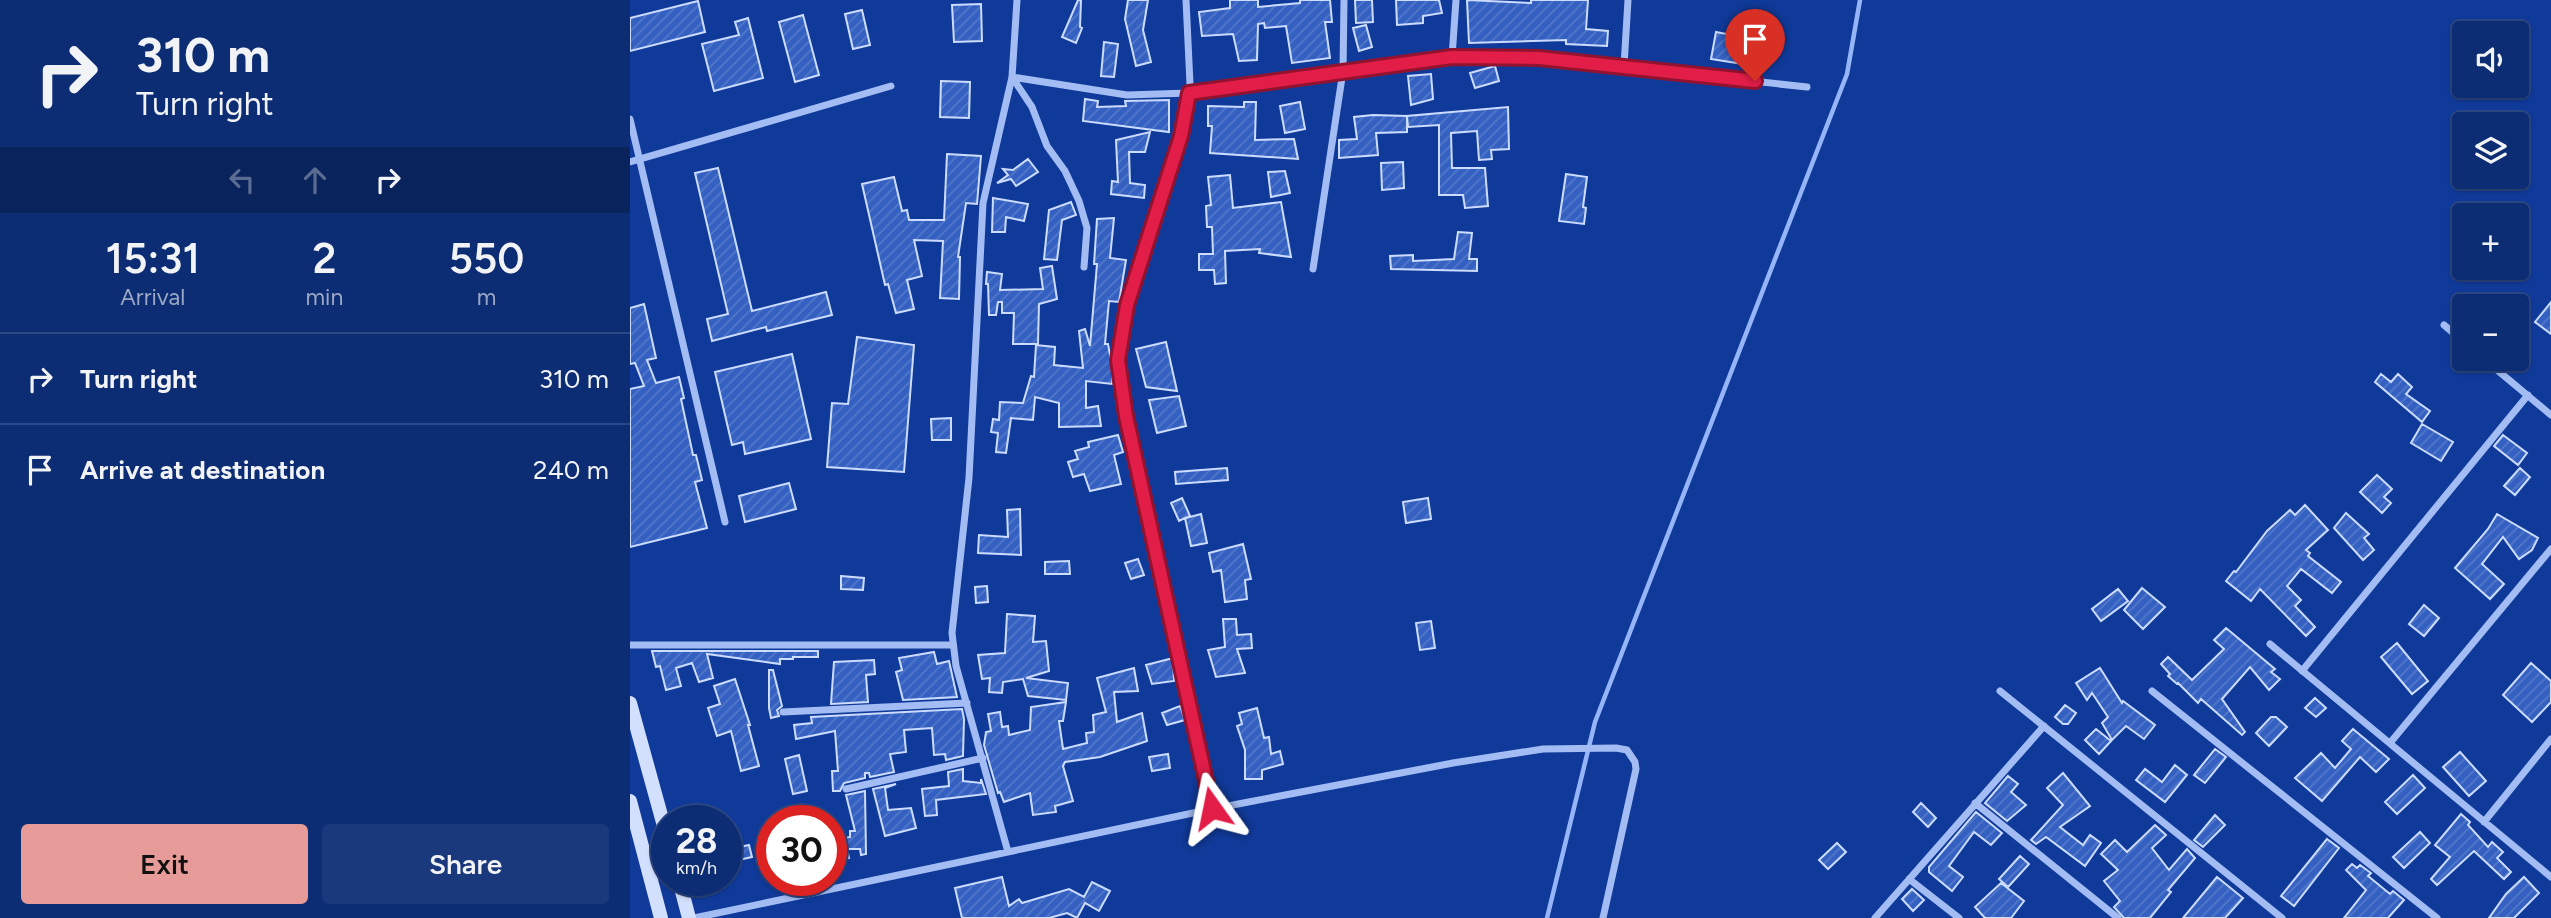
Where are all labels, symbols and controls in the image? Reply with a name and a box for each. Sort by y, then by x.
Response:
pin [1725,9,1785,81]
icon: arrive [1736,20,1774,58]
map controls [2452,21,2529,371]
button: sound [2452,21,2529,98]
text: 310 m [136,25,270,84]
icon: right [21,28,112,119]
text: Turn right [136,85,274,123]
button: layers [2452,112,2529,189]
icon: left [223,161,261,199]
icon: ahead [296,161,334,199]
icon: right [369,161,407,199]
button: + [2452,203,2529,280]
text: 15:31 [106,233,200,284]
text: 2 [312,233,336,284]
text: 550 [449,233,524,284]
text: Arrival [120,283,185,311]
text: min [306,283,343,311]
text: m [477,283,496,311]
button: − [2452,294,2529,371]
icon: right [21,360,59,398]
text: Turn right [80,363,197,395]
text: 310 m [539,363,609,395]
icon: arrive [21,451,59,489]
text: Arrive at destination [80,454,325,486]
text: 240 m [533,454,609,486]
position arrow [1175,771,1249,845]
speed limit sign: 30 [756,805,847,896]
text: 28 [676,820,717,862]
button: Exit [21,824,308,904]
button: Share [322,824,609,904]
text: km/h [676,857,717,879]

